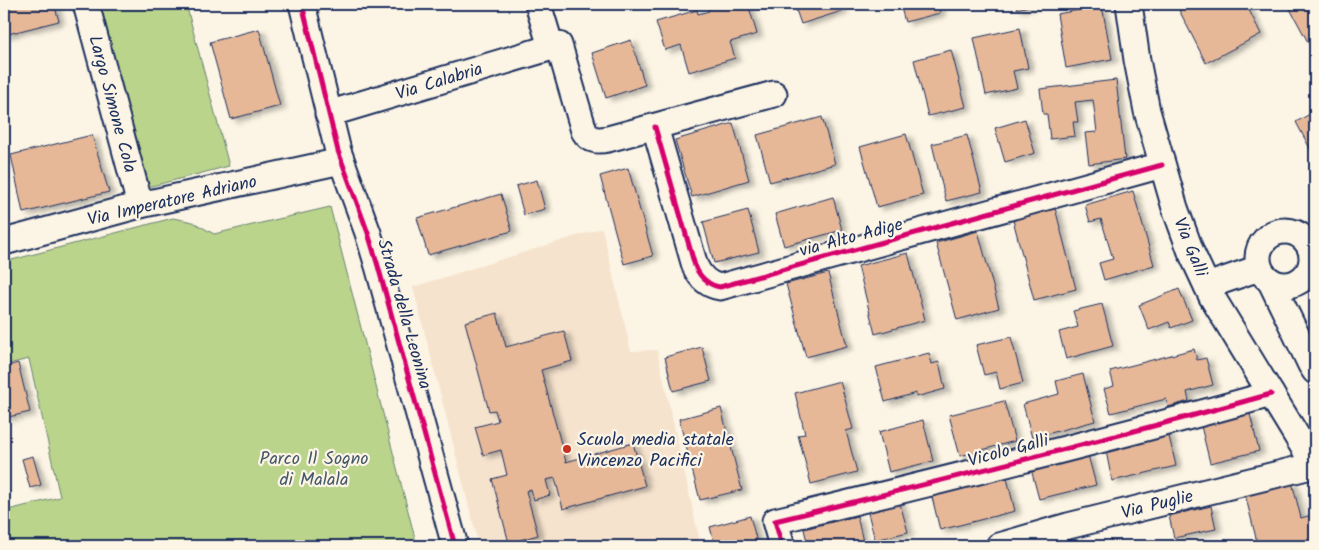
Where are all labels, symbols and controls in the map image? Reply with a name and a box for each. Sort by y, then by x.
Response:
street label: Largo Simone Cola [79,32,144,176]
street label: Via Calabria [392,55,487,109]
street label: Via Imperatore Adriano [85,168,260,235]
street label: via Alto Adige [796,211,906,266]
street label: Via Galli [1165,213,1215,282]
street label: Strada della Leonina [368,236,439,393]
place label: Scuola media statale Vincenzo Pacifici [577,426,734,476]
street label: Vicolo Galli [965,427,1053,476]
marker: Scuola media statale Vincenzo Pacifici [561,443,573,455]
park label: Parco Il Sogno di Malala [260,445,368,495]
street label: Via Puglie [1118,483,1196,528]

